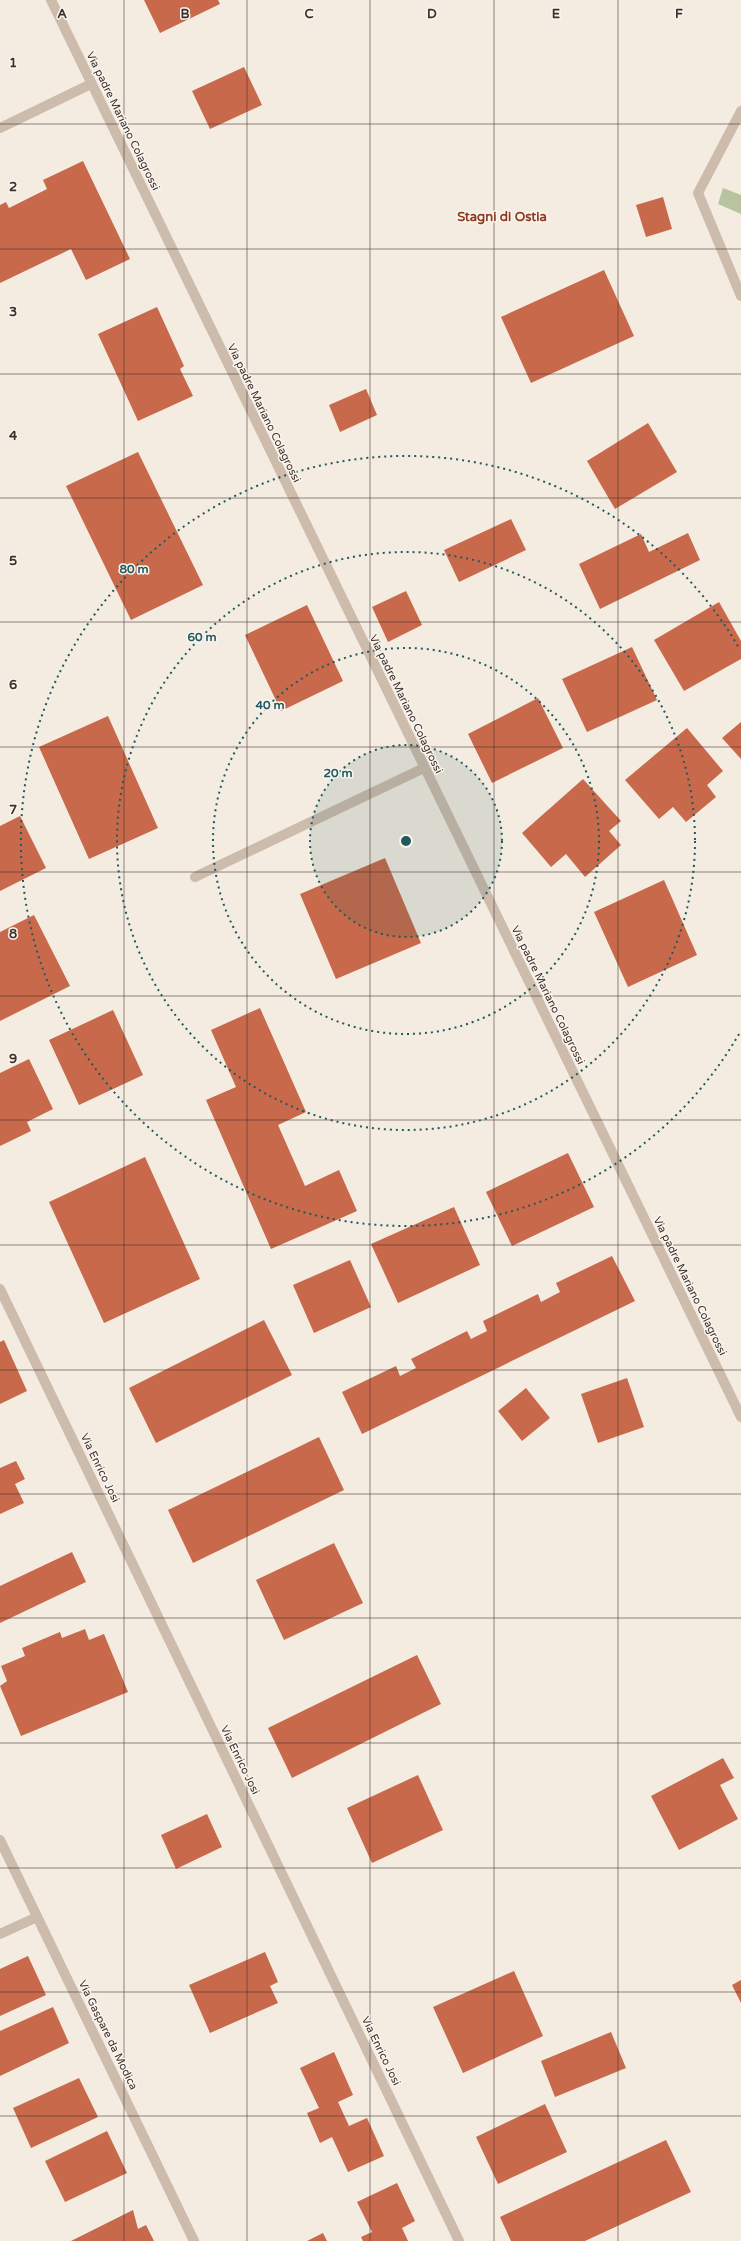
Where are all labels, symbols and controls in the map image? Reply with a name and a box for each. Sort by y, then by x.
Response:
text: A [57,6,67,22]
text: B [180,6,190,22]
text: C [304,6,314,22]
text: D [427,6,437,22]
text: E [552,6,560,22]
text: F [675,6,683,22]
street label: Via padre Mariano Colagrossi [84,50,162,192]
text: 1 [9,55,17,71]
text: 2 [9,179,17,195]
district label: Stagni di Ostia [457,209,547,225]
text: 3 [9,304,17,320]
street label: Via padre Mariano Colagrossi [225,342,303,484]
text: 4 [9,428,18,444]
text: 5 [9,553,17,569]
text: 80 m [119,562,149,576]
text: 60 m [187,630,217,644]
street label: Via padre Mariano Colagrossi [367,633,445,775]
text: 6 [9,677,17,693]
text: 40 m [255,698,285,712]
text: 20 m [323,766,353,780]
text: 7 [9,802,17,818]
centre of rings [399,834,413,848]
street label: Via padre Mariano Colagrossi [509,924,587,1066]
text: 8 [9,926,17,942]
text: 9 [9,1051,17,1067]
street label: Via padre Mariano Colagrossi [651,1215,729,1357]
street label: Via Enrico Josi [78,1431,122,1505]
street label: Via Enrico Josi [218,1723,262,1797]
street label: Via Gaspare da Modica [76,1978,140,2092]
street label: Via Enrico Josi [359,2014,403,2088]

